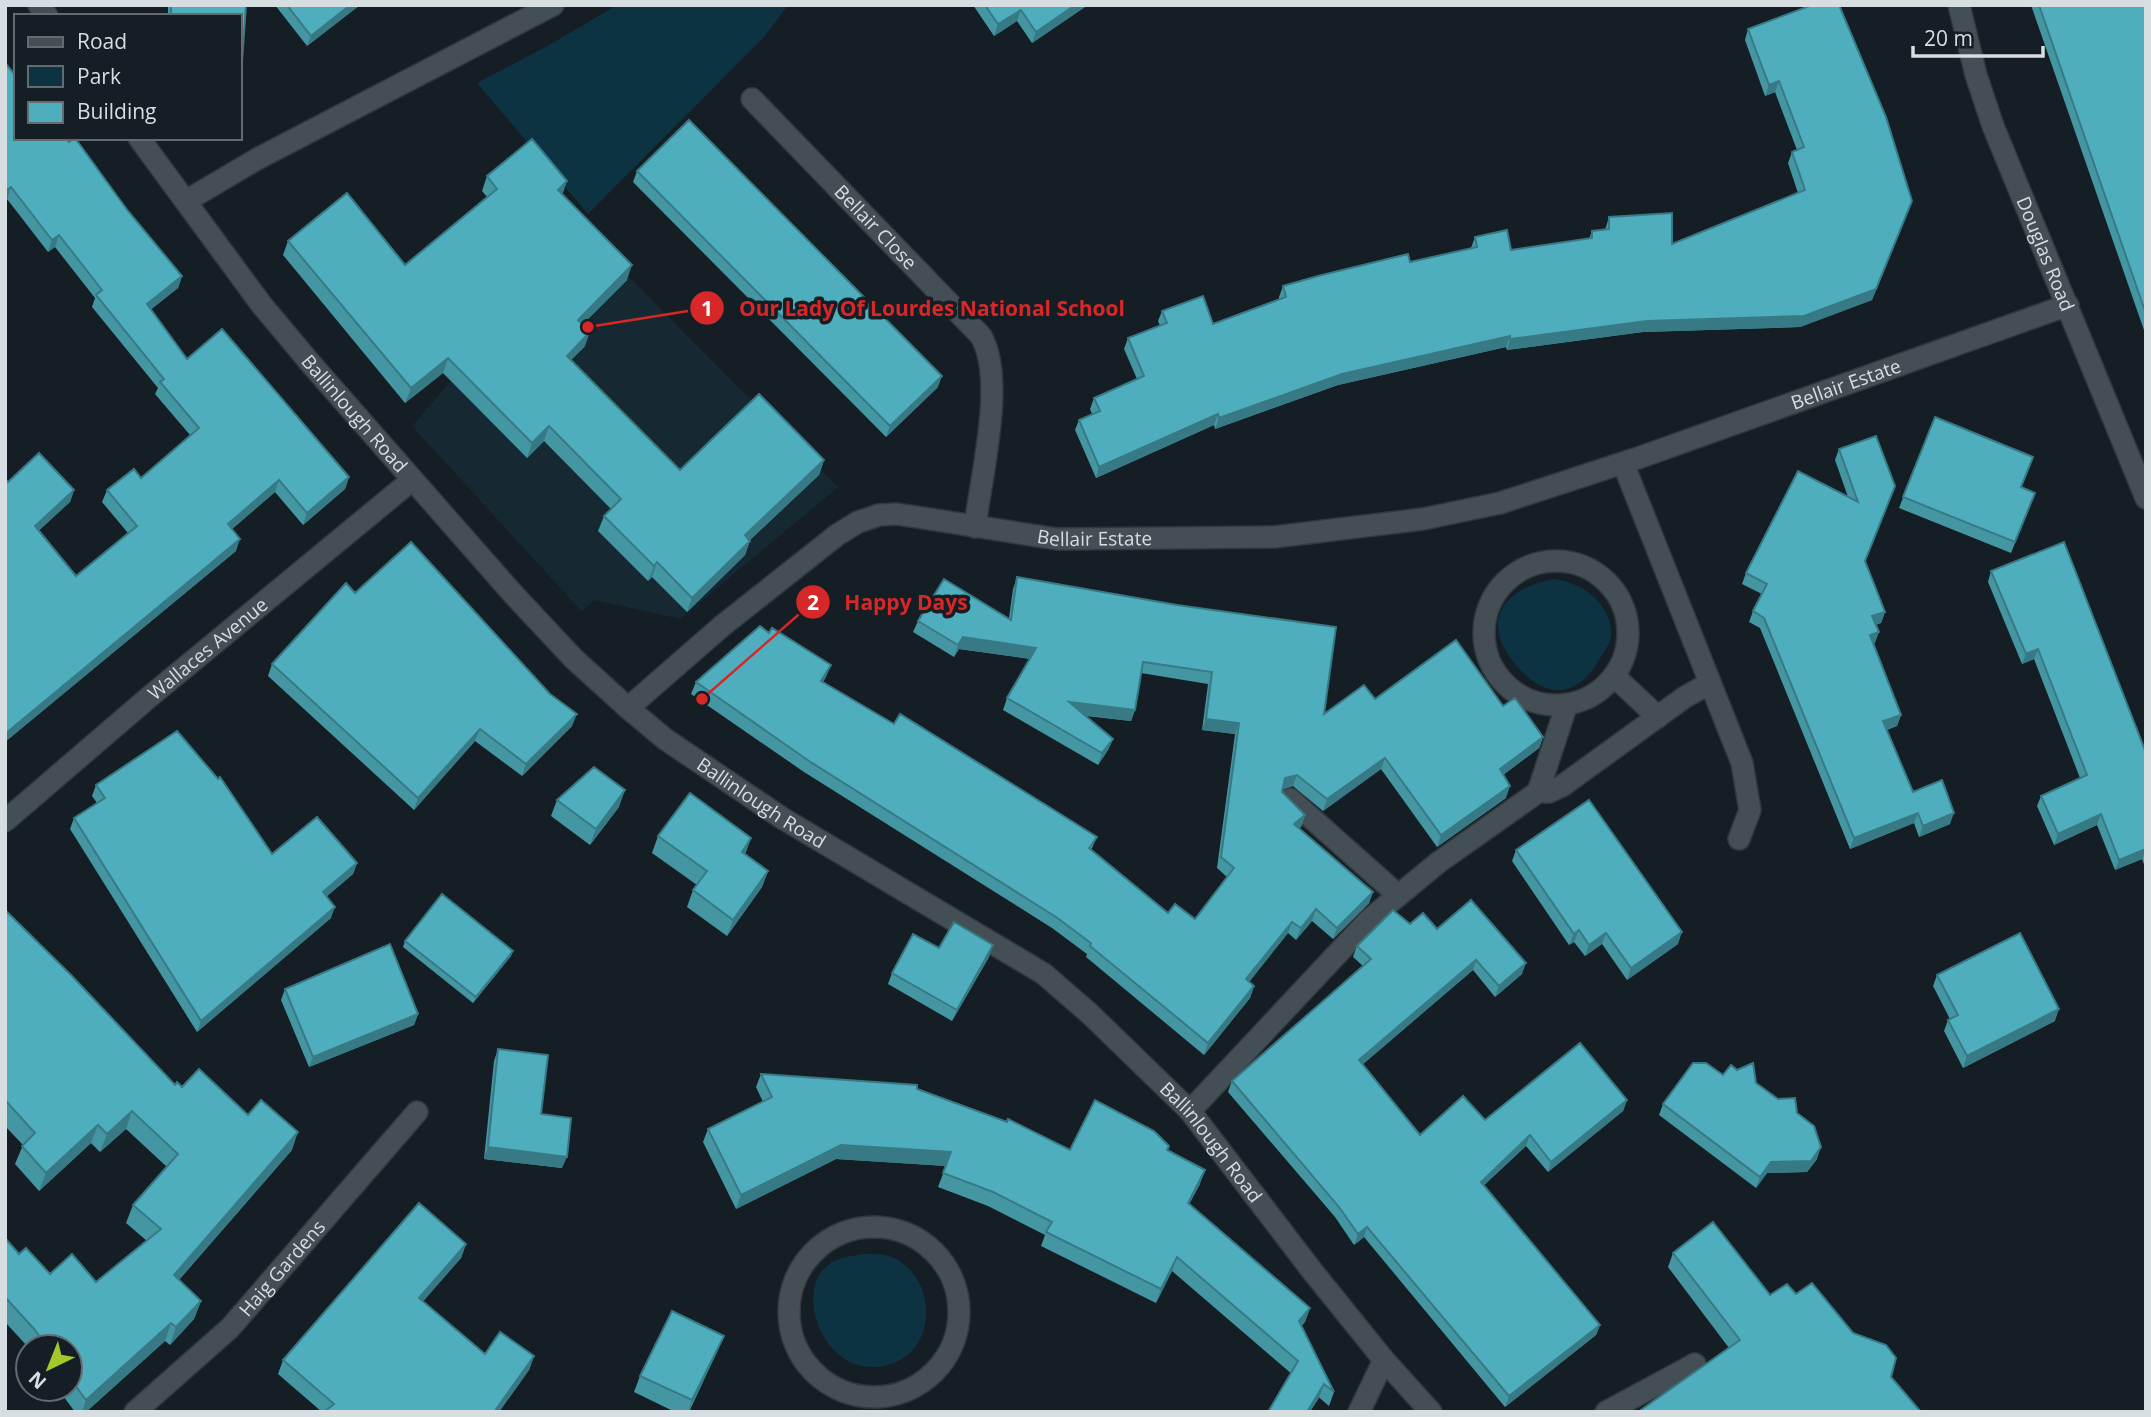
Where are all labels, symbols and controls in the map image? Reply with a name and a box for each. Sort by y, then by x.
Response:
legend [14,14,242,140]
scale bar [1913,14,2042,58]
text: 20 m [1924,24,1973,52]
text: Road [77,27,127,55]
text: Park [77,62,121,90]
text: Building [77,97,156,125]
street label: Bellair Close [829,179,923,275]
street label: Douglas Road [2010,192,2081,315]
callout: Our Lady Of Lourdes National School [690,287,1139,329]
text: 1 [701,294,713,322]
text: Our Lady Of Lourdes National School [739,294,1125,322]
street label: Ballinlough Road [296,349,413,478]
street label: Bellair Estate [1787,353,1904,416]
street label: Bellair Estate [1035,523,1152,552]
callout: Happy Days [795,581,982,623]
text: 2 [807,588,819,616]
text: Happy Days [844,588,968,616]
street label: Wallaces Avenue [142,592,273,706]
street label: Ballinlough Road [692,751,831,854]
street label: Ballinlough Road [1154,1076,1268,1208]
street label: Haig Gardens [233,1214,331,1322]
north arrow [14,1333,84,1403]
text: N [23,1366,52,1395]

